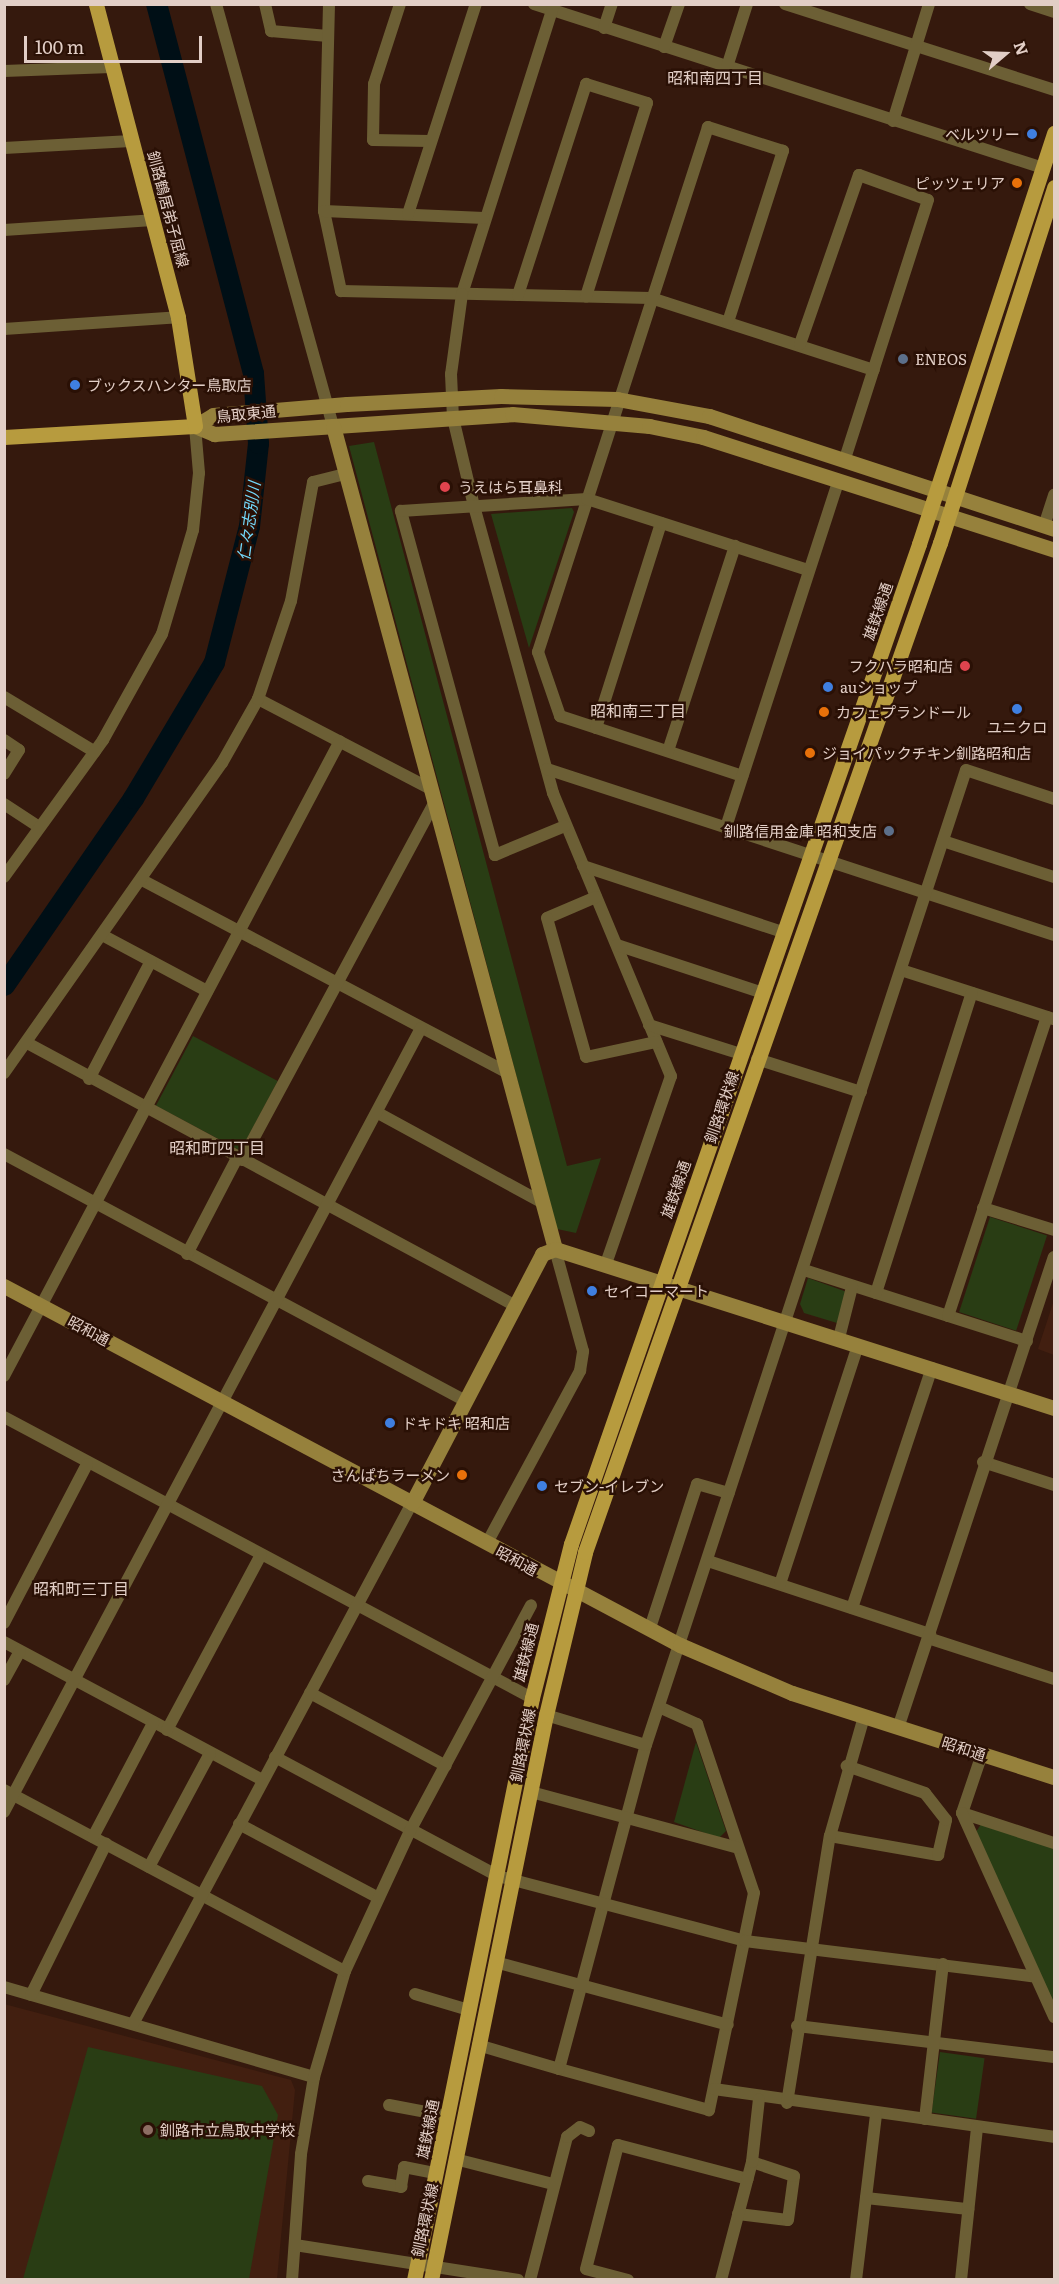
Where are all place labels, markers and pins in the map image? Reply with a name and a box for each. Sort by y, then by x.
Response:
place label: ベルツリー [945,125,1020,143]
marker: ベルツリー [1025,127,1039,141]
place label: ピッツェリア [915,174,1005,192]
marker: ピッツェリア [1010,176,1024,190]
place label: ENEOS [915,350,967,368]
marker: ENEOS [896,352,910,366]
place label: ブックスハンター鳥取店 [87,376,252,394]
marker: ブックスハンター鳥取店 [68,378,82,392]
marker: うえはら耳鼻科 [436,478,454,496]
place label: うえはら耳鼻科 [458,478,563,496]
place label: フクハラ昭和店 [848,657,953,675]
marker: フクハラ昭和店 [958,659,972,673]
place label: auショップ [840,678,917,696]
marker: auショップ [821,680,835,694]
marker: ユニクロ [1010,702,1024,716]
place label: カフェプランドール [836,703,971,721]
marker: カフェプランドール [817,705,831,719]
place label: ユニクロ [987,718,1047,736]
place label: ジョイパックチキン釧路昭和店 [822,744,1032,762]
marker: ジョイパックチキン釧路昭和店 [803,746,817,760]
place label: 釧路信用金庫 昭和支店 [724,822,877,840]
marker: 釧路信用金庫 昭和支店 [882,824,896,838]
place label: セイコーマート [604,1282,709,1300]
marker: セイコーマート [585,1284,599,1298]
place label: ドキドキ 昭和店 [402,1414,510,1432]
marker: ドキドキ 昭和店 [383,1416,397,1430]
place label: さんぱちラーメン [330,1466,450,1484]
marker: さんぱちラーメン [455,1468,469,1482]
place label: セブン-イレブン [554,1477,664,1495]
marker: セブン-イレブン [535,1479,549,1493]
place label: 釧路市立鳥取中学校 [160,2121,295,2139]
marker: 釧路市立鳥取中学校 [141,2123,155,2137]

